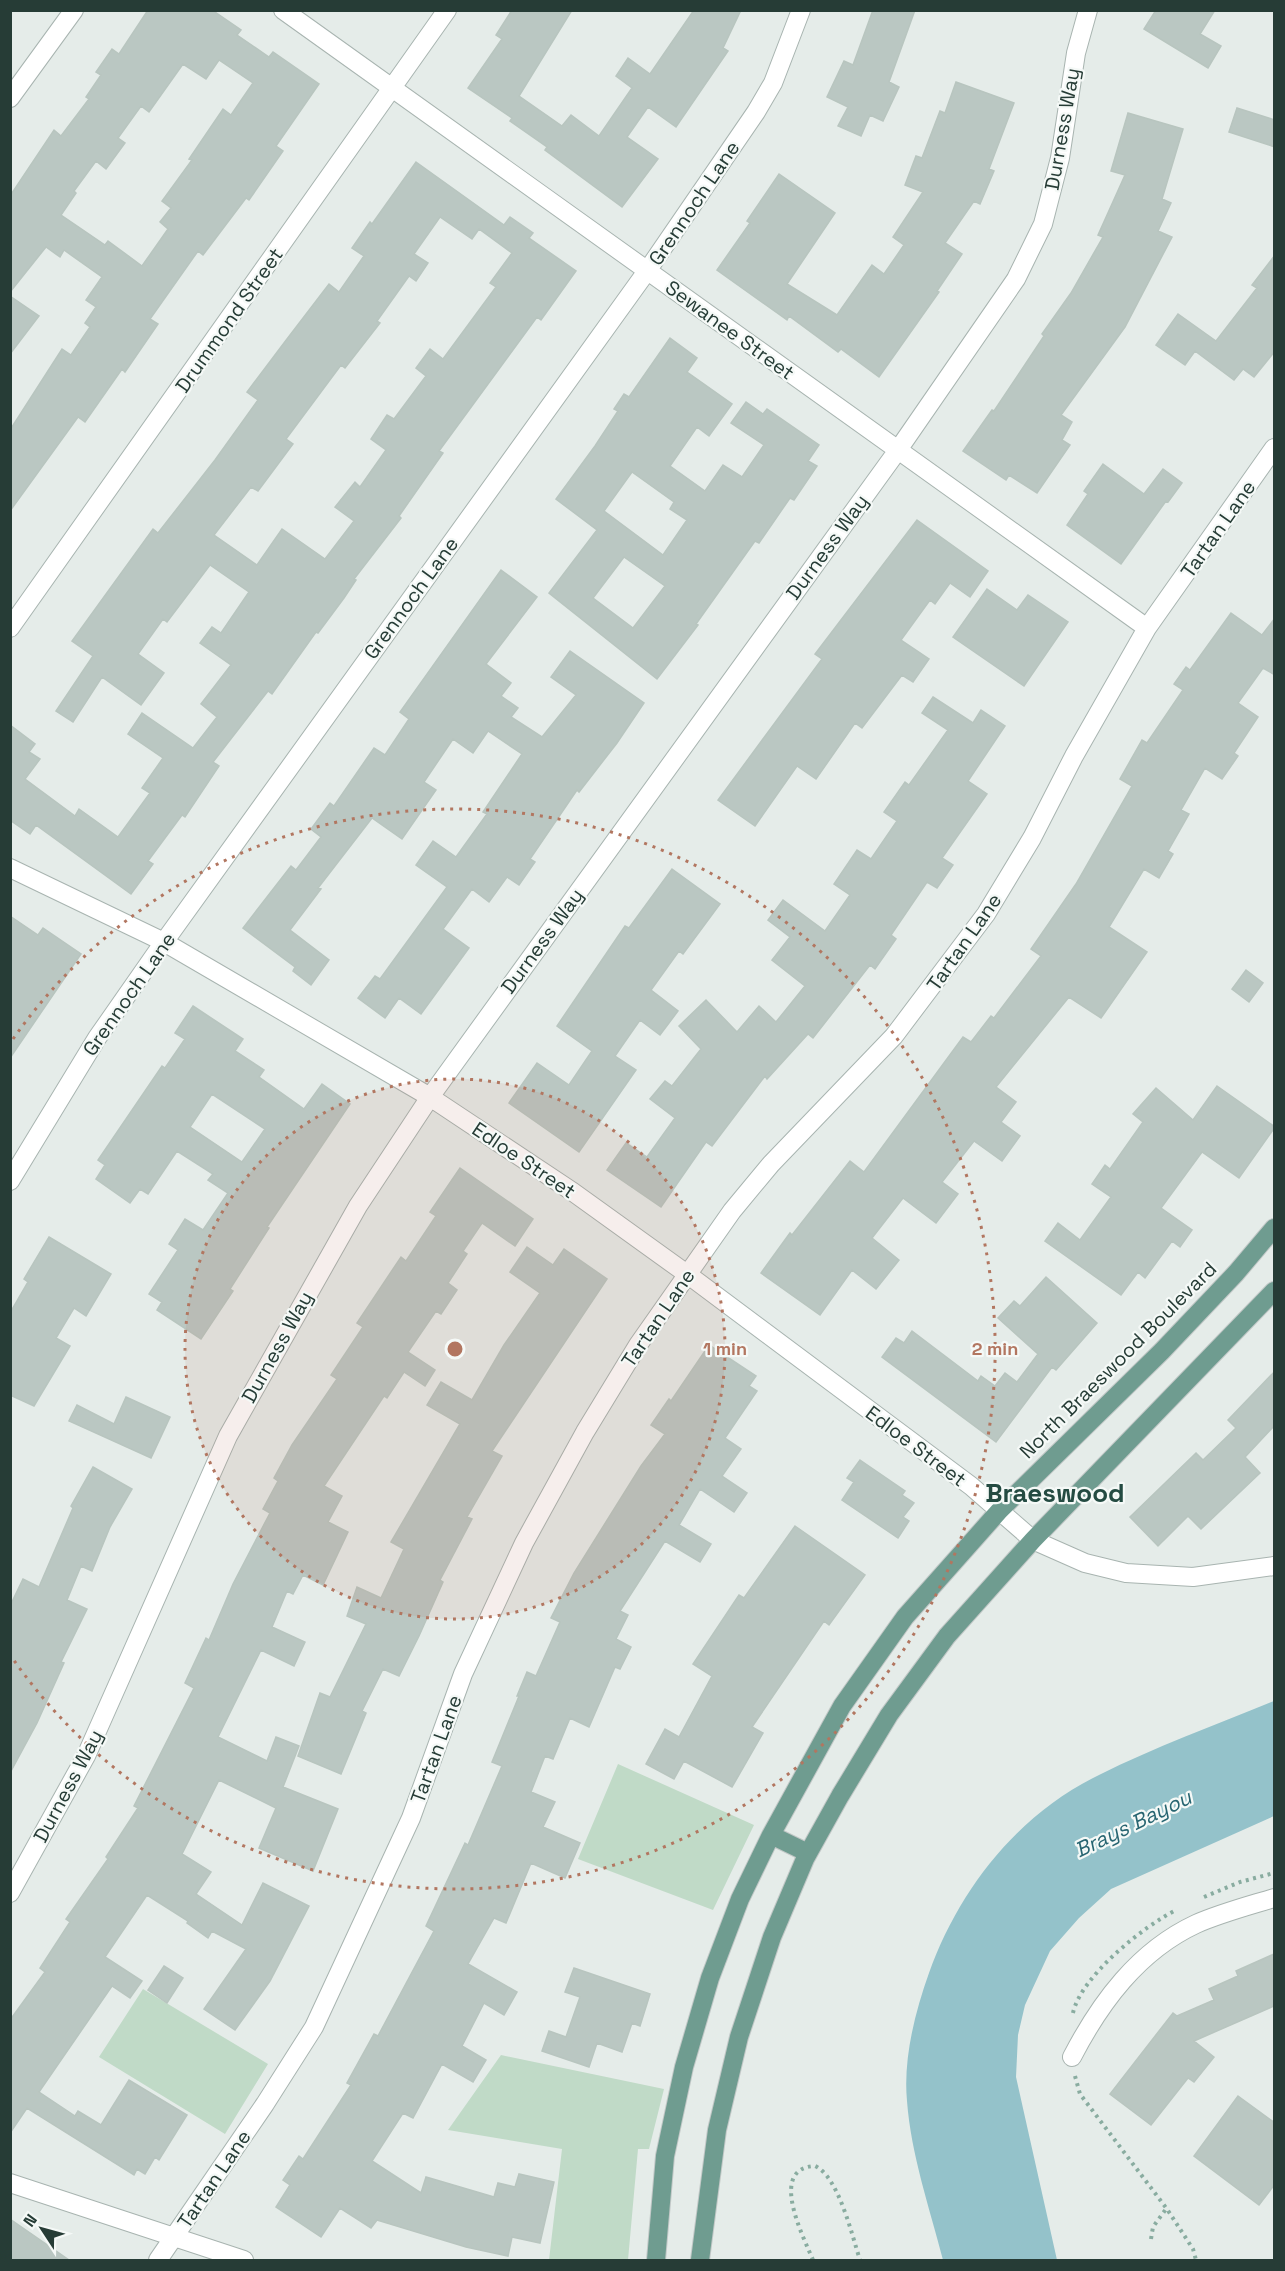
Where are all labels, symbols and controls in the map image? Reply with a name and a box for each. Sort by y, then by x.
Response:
street label: Durness Way [1038,66,1086,192]
street label: Grennoch Lane [643,136,745,270]
street label: Drummond Street [169,242,289,398]
street label: Sewanee Street [660,274,800,386]
street label: Tartan Lane [1175,475,1261,583]
street label: Durness Way [780,489,874,605]
street label: Grennoch Lane [358,532,464,664]
street label: Durness Way [495,883,589,999]
street label: Tartan Lane [921,888,1007,996]
street label: Grennoch Lane [77,927,181,1061]
street label: Edloe Street [467,1116,581,1204]
street label: North Braeswood Boulevard [1014,1256,1222,1464]
street label: Tartan Lane [615,1264,701,1372]
street label: Durness Way [236,1286,318,1408]
text: 1 min [703,1337,747,1360]
text: 2 min [972,1337,1018,1360]
centre of rings [445,1339,465,1359]
street label: Edloe Street [860,1400,972,1492]
district label: Braeswood [985,1476,1125,1510]
street label: Tartan Lane [404,1691,468,1807]
street label: Durness Way [27,1725,109,1847]
water label: Brays Bayou [1070,1783,1197,1864]
street label: Tartan Lane [171,2125,257,2233]
north arrow [12,2199,72,2259]
text: N [19,2210,42,2231]

